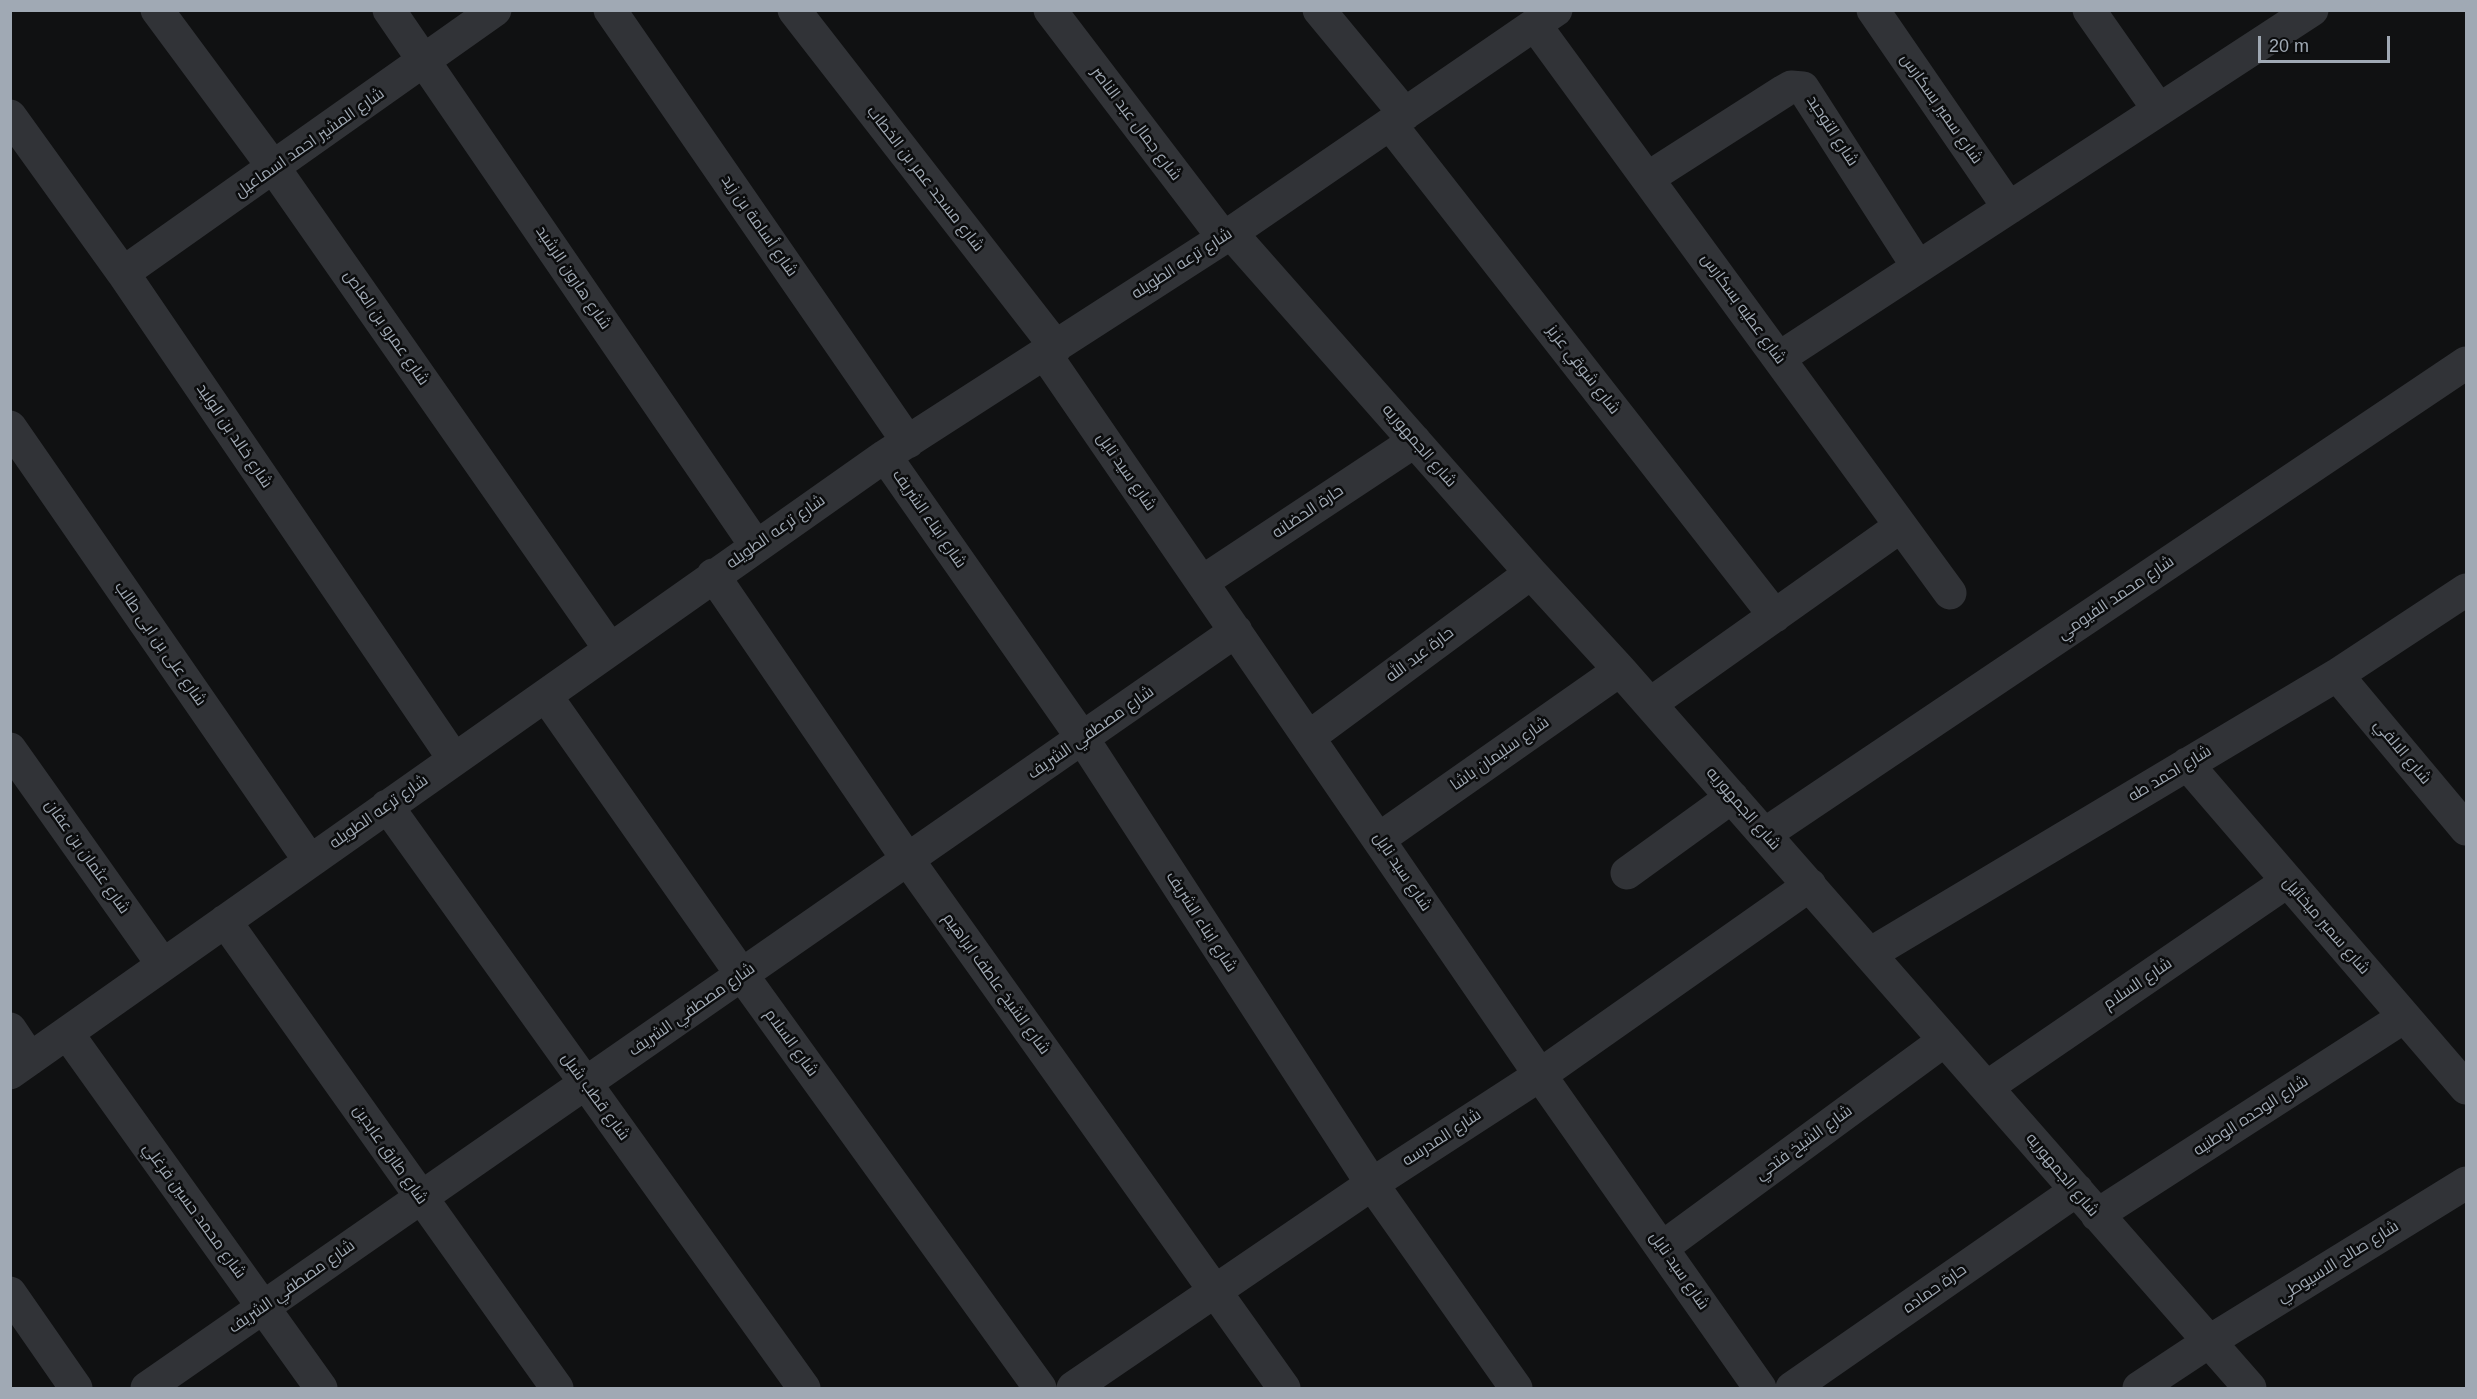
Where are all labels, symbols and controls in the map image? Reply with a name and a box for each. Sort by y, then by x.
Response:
scale bar [2261,24,2393,62]
text: 20 m [2269,36,2309,56]
street label: شارع سمير بسكارس [1896,50,1986,168]
street label: شارع جمال عبد الناصر [1087,63,1185,185]
street label: شارع المشير احمد اسماعيل [232,84,388,202]
street label: شارع التوحيد [1802,92,1862,170]
street label: شارع مسجد عمر بن الخطاب [862,102,988,256]
street label: شارع أسامة بن زيد [717,171,801,281]
street label: شارع هارون الرشيد [531,223,615,333]
street label: شارع ترعه الطويله [1128,224,1236,304]
street label: شارع عطيه بسكارس [1696,250,1790,368]
street label: شارع عمرو بن العاص [339,267,433,389]
street label: شارع شوقي عزيز [1542,322,1624,418]
street label: شارع خالد بن الوليد [192,380,276,492]
street label: شارع الجمهوريه [1378,401,1460,491]
street label: شارع سيد نايل [1092,429,1160,515]
street label: شارع ابناء الشريف [888,466,970,572]
street label: حارة الحضانه [1269,481,1347,543]
street label: شارع ترعه الطويله [723,491,829,573]
street label: شارع محمد الفيومي [2054,552,2178,644]
street label: شارع على بن ابى طالب [110,578,210,710]
street label: حارة عبد الله [1382,623,1458,687]
street label: شارع مصطفي الشريف [1024,682,1158,784]
street label: شارع سليمان باشا [1447,713,1553,795]
street label: شارع الالفي [2369,716,2435,788]
street label: شارع احمد طه [2125,742,2215,806]
street label: شارع الجمهوريه [1702,764,1784,854]
street label: شارع ترعه الطويله [326,771,432,853]
street label: شارع عثمان بن عفان [40,796,134,918]
street label: شارع سيد نايل [1369,829,1435,915]
street label: شارع ابناء الشريف [1161,868,1241,976]
street label: شارع سمير ميخائيل [2278,873,2374,979]
street label: شارع الشيخ عاطف ابراهيم [938,910,1054,1058]
street label: شارع السلام [2100,954,2176,1014]
street label: شارع مصطفي الشريف [625,959,759,1061]
street label: شارع السلام [760,1006,822,1080]
street label: شارع قطب شبل [557,1049,633,1145]
street label: شارع الوحده الوطنيه [2190,1072,2312,1160]
street label: شارع الشيخ فتحي [1752,1101,1856,1185]
street label: شارع طارق عابدين [349,1102,431,1208]
street label: شارع المدرسه [1399,1105,1485,1171]
street label: شارع الجمهوريه [2021,1129,2103,1221]
street label: شارع محمد حسين فرغلي [138,1139,250,1283]
street label: شارع صالح الاسيوطي [2274,1217,2402,1307]
street label: شارع سيد نايل [1645,1228,1713,1314]
street label: شارع مصطفي الشريف [225,1236,359,1338]
street label: حارة حماده [1900,1260,1970,1318]

